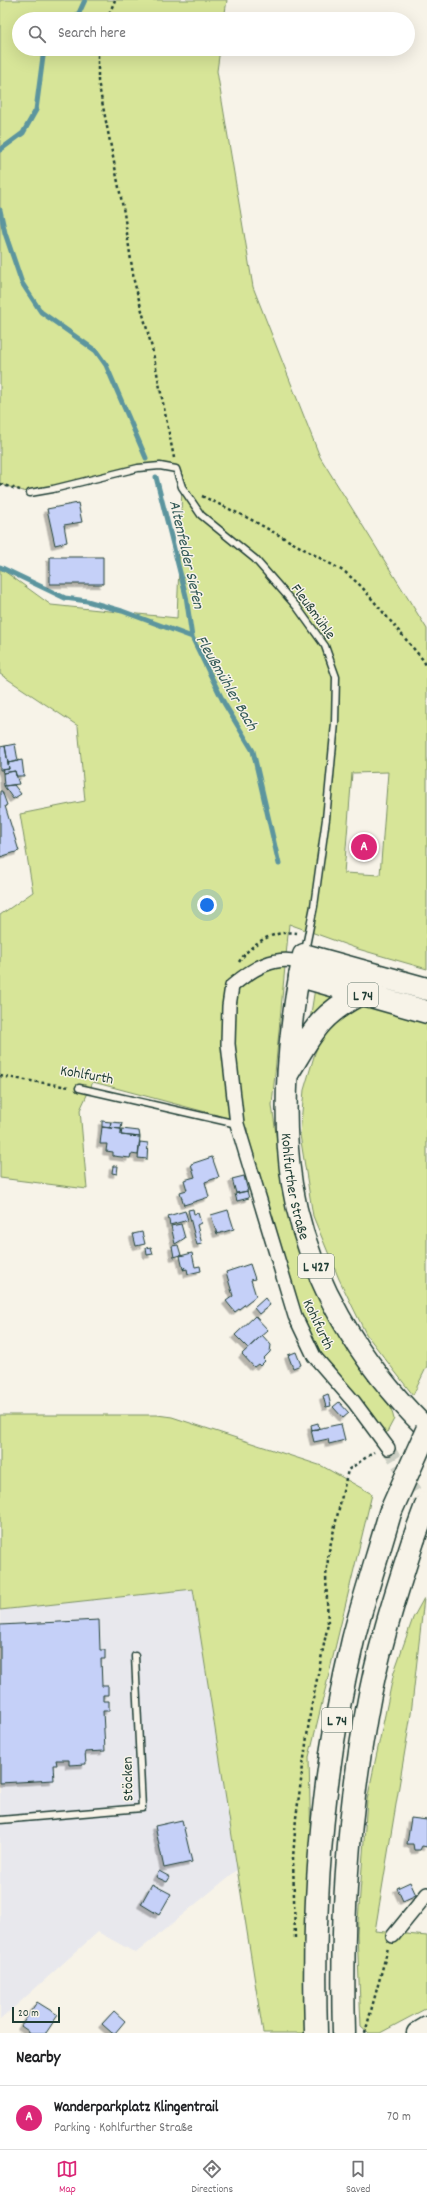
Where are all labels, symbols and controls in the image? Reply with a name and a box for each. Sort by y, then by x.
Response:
search box [12,12,415,56]
icon: search [26,23,48,45]
text: Search here [58,23,126,45]
water label: Altenfelder Siefen [162,498,209,612]
street label: Fleußmühle [285,580,340,645]
water label: Fleußmühler Bach [189,631,263,736]
pin: A [351,832,377,862]
your location [197,895,217,915]
road number: L 74 [348,983,378,1007]
street label: Kohlfurth [58,1060,115,1091]
street label: Kohlfurther Straße [274,1133,314,1243]
road number: L 427 [298,1254,334,1278]
street label: Kohlfurth [296,1296,339,1354]
road number: L 74 [322,1708,352,1732]
street label: Stöcken [118,1756,140,1801]
scale bar [12,2005,60,2024]
text: 20 m [18,2006,39,2022]
text: Nearby [16,2047,60,2071]
text: Wanderparkplatz Klingentrail [54,2097,218,2119]
text: A [25,2108,33,2127]
text: 70 m [387,2108,411,2127]
text: Parking · Kohlfurther Straße [54,2119,193,2138]
tab: Map [56,2158,78,2198]
tab: Directions [191,2158,233,2198]
tab: Saved [346,2158,371,2198]

